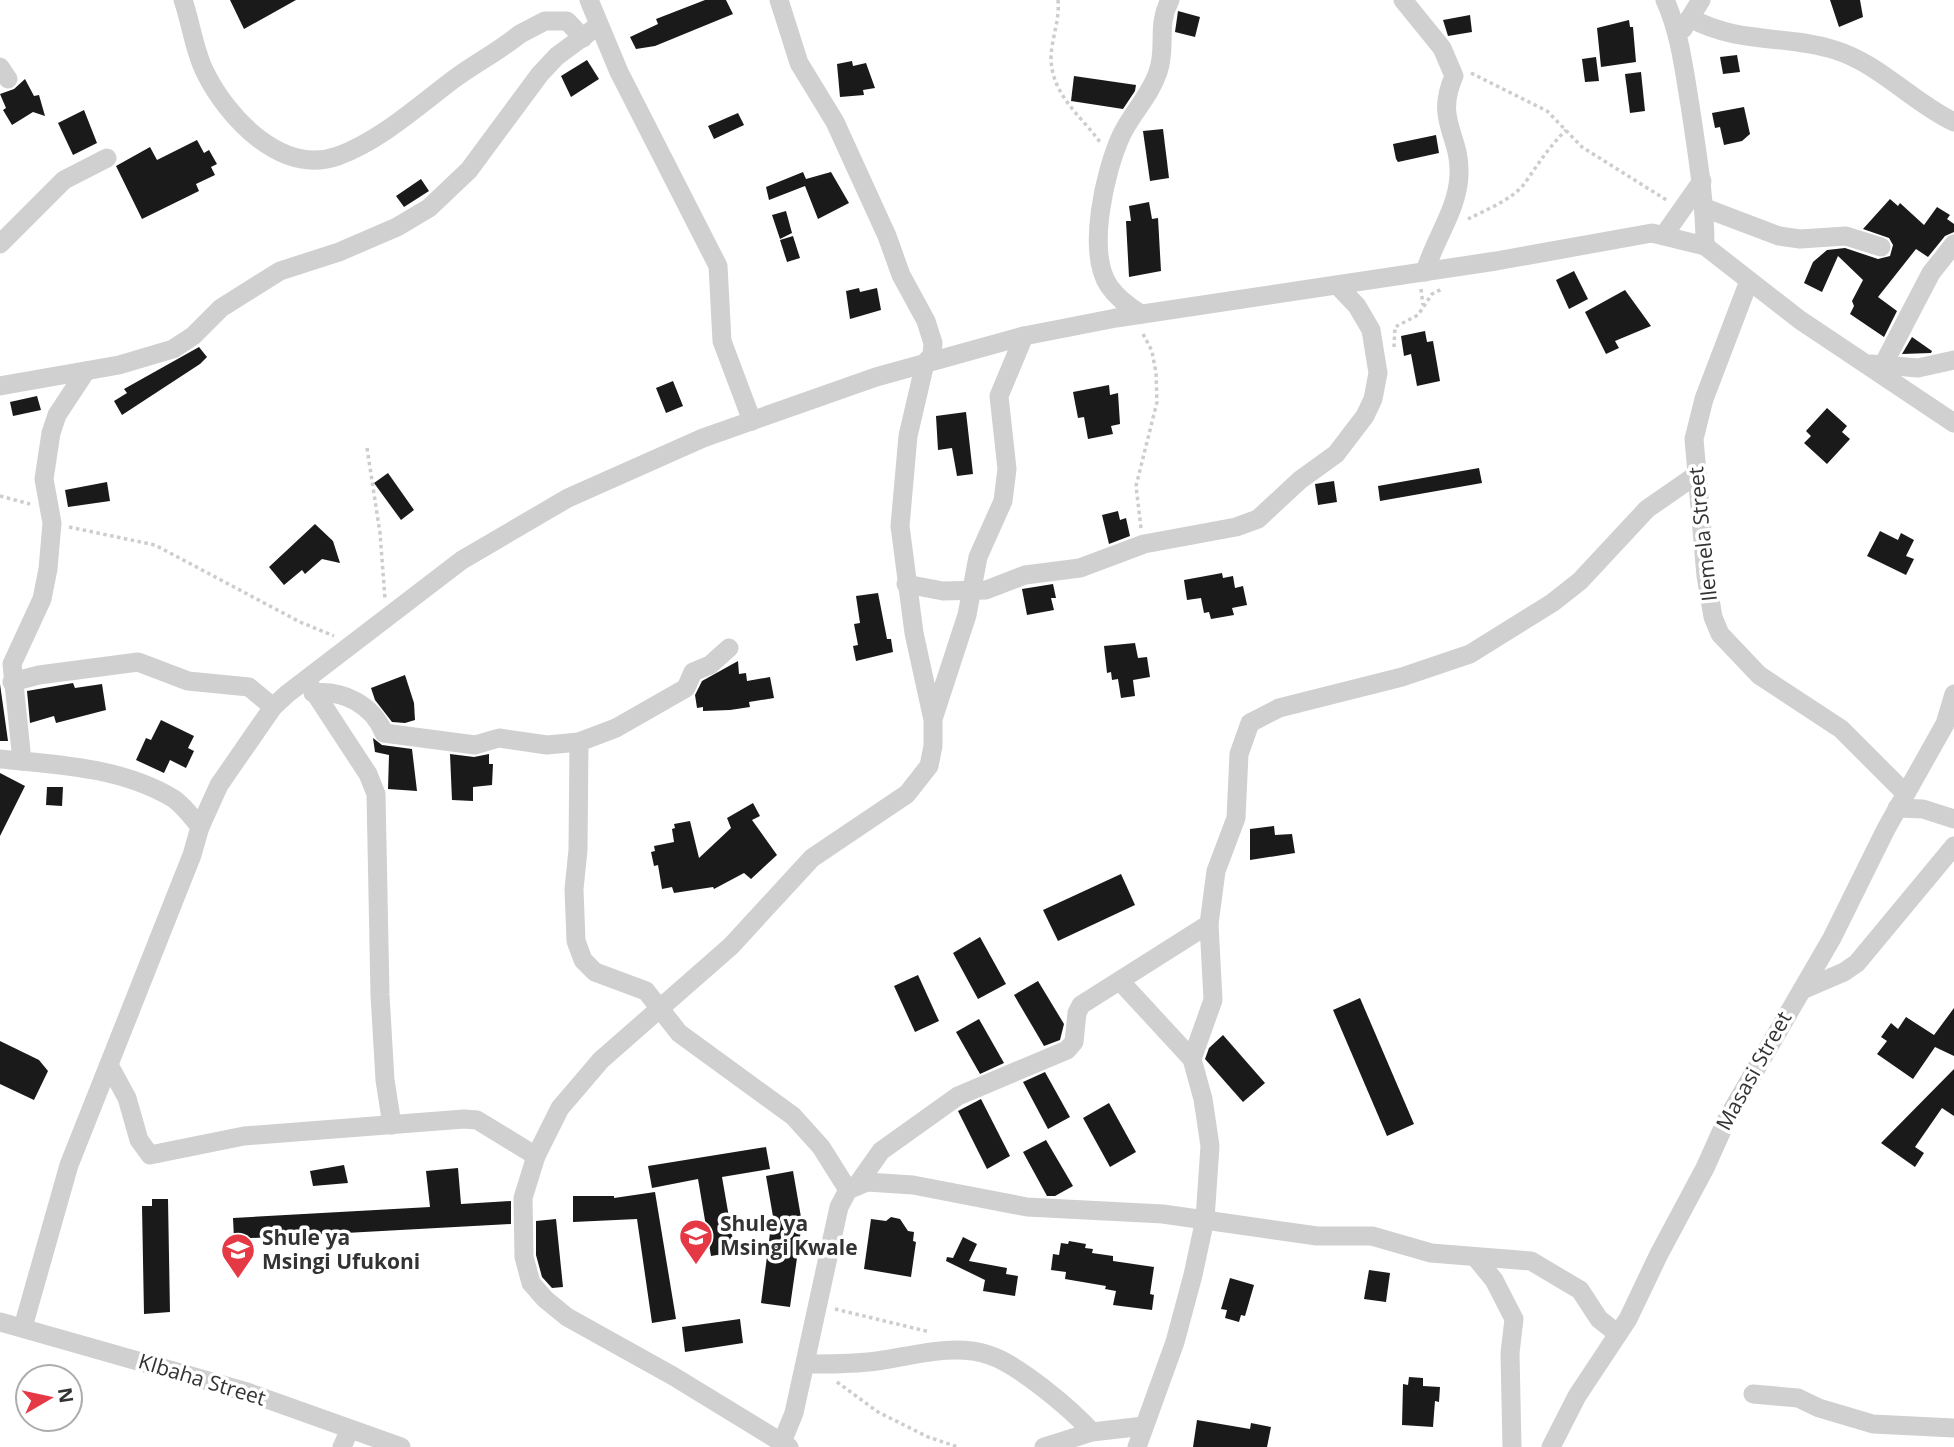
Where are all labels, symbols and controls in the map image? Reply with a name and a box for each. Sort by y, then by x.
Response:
street label: Ilemela Street [1681,465,1723,603]
street label: Masasi Street [1709,1006,1797,1135]
place label: Shule ya Msingi Kwale [720,1209,858,1261]
school or university icon: Shule ya Msingi Kwale [677,1217,715,1266]
place label: Shule ya Msingi Ufukoni [262,1223,420,1275]
school or university icon: Shule ya Msingi Ufukoni [219,1231,257,1280]
street label: KIbaha Street [135,1346,269,1412]
north arrow [14,1363,84,1433]
text: N [52,1386,80,1405]

